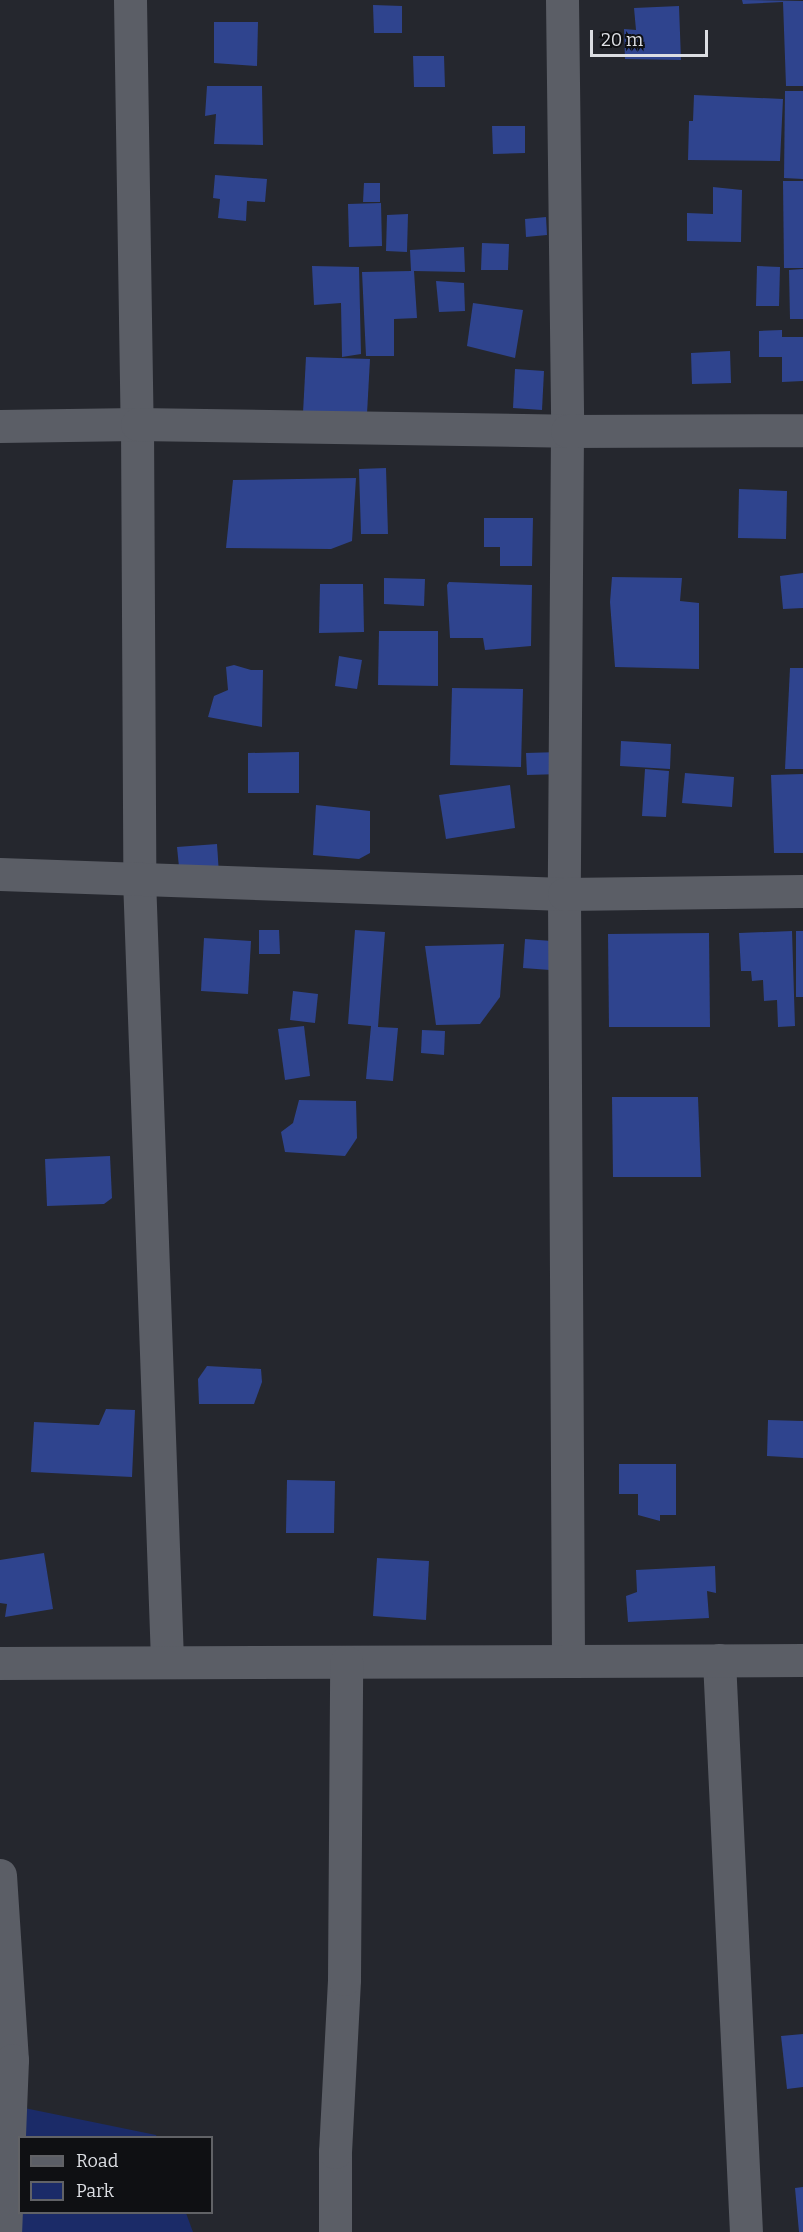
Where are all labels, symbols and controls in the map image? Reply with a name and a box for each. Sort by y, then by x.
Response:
scale bar [593,18,712,56]
text: 20 m [601,29,643,51]
legend [18,2136,213,2214]
text: Road [76,2150,118,2172]
text: Park [76,2180,114,2202]

